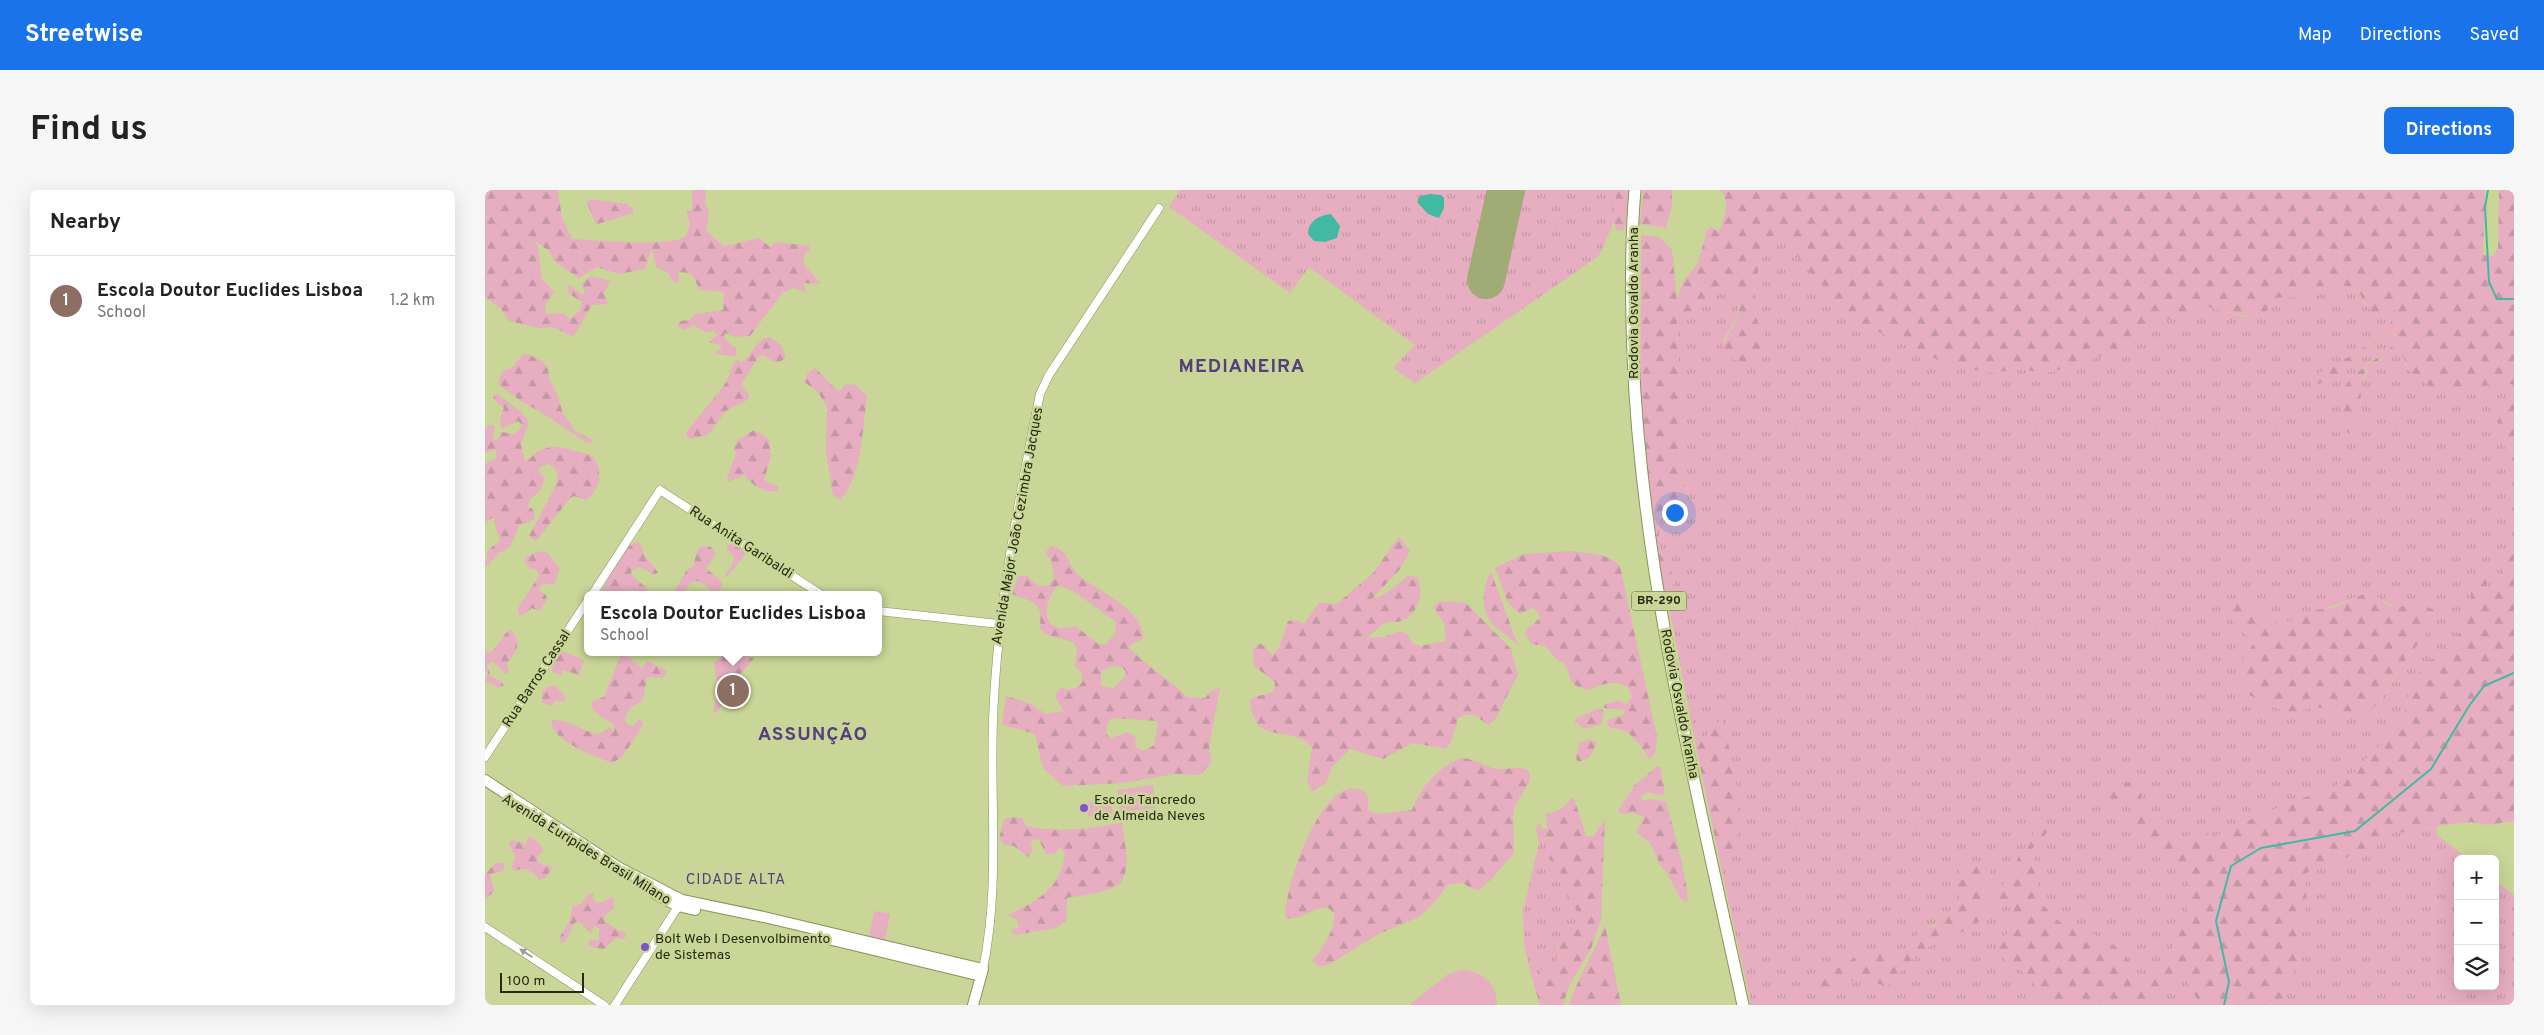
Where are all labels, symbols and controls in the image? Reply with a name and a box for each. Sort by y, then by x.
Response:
text: Streetwise [25,20,143,50]
text: Map [2298,24,2332,47]
text: Directions [2360,24,2442,47]
text: Saved [2470,24,2519,47]
button: Directions [2384,107,2514,154]
text: Find us [30,108,148,152]
text: Nearby [50,209,121,236]
street label: Rodovia Osvaldo Aranha [1626,227,1643,379]
text: Escola Doutor Euclides Lisboa [97,279,363,303]
text: 1 [63,291,69,311]
text: 1.2 km [390,291,435,311]
text: School [97,303,146,323]
district label: MEDIANEIRA [1179,355,1305,379]
street label: Avenida Major João Cezimbra Jacques [989,406,1047,646]
your location [1662,500,1688,526]
street label: Rua Anita Garibaldi [686,503,796,583]
popup [584,591,882,656]
road number: BR-290 [1631,592,1687,611]
text: Escola Doutor Euclides Lisboa [600,602,866,626]
text: School [600,626,649,646]
street label: Rua Barros Cassal [499,627,575,731]
street label: Rodovia Osvaldo Aranha [1656,628,1702,780]
pin: 1 [717,672,749,710]
district label: ASSUNÇÃO [758,722,868,747]
street label: Avenida Euripides Brasil Milano [498,791,674,909]
place label: Escola Tancredo de Almeida Neves [1094,792,1205,825]
marker: Escola Tancredo de Almeida Neves [1078,802,1090,814]
map controls [2454,855,2499,990]
button: + [2454,855,2499,900]
district label: CIDADE ALTA [686,871,786,890]
button: − [2454,900,2499,945]
place label: Bolt Web l Desenvolbimento de Sistemas [655,931,831,964]
marker: Bolt Web l Desenvolbimento de Sistemas [639,941,651,953]
button: layers [2454,945,2499,990]
one-way arrow [519,949,532,958]
scale bar [500,970,584,993]
text: 100 m [507,973,545,990]

